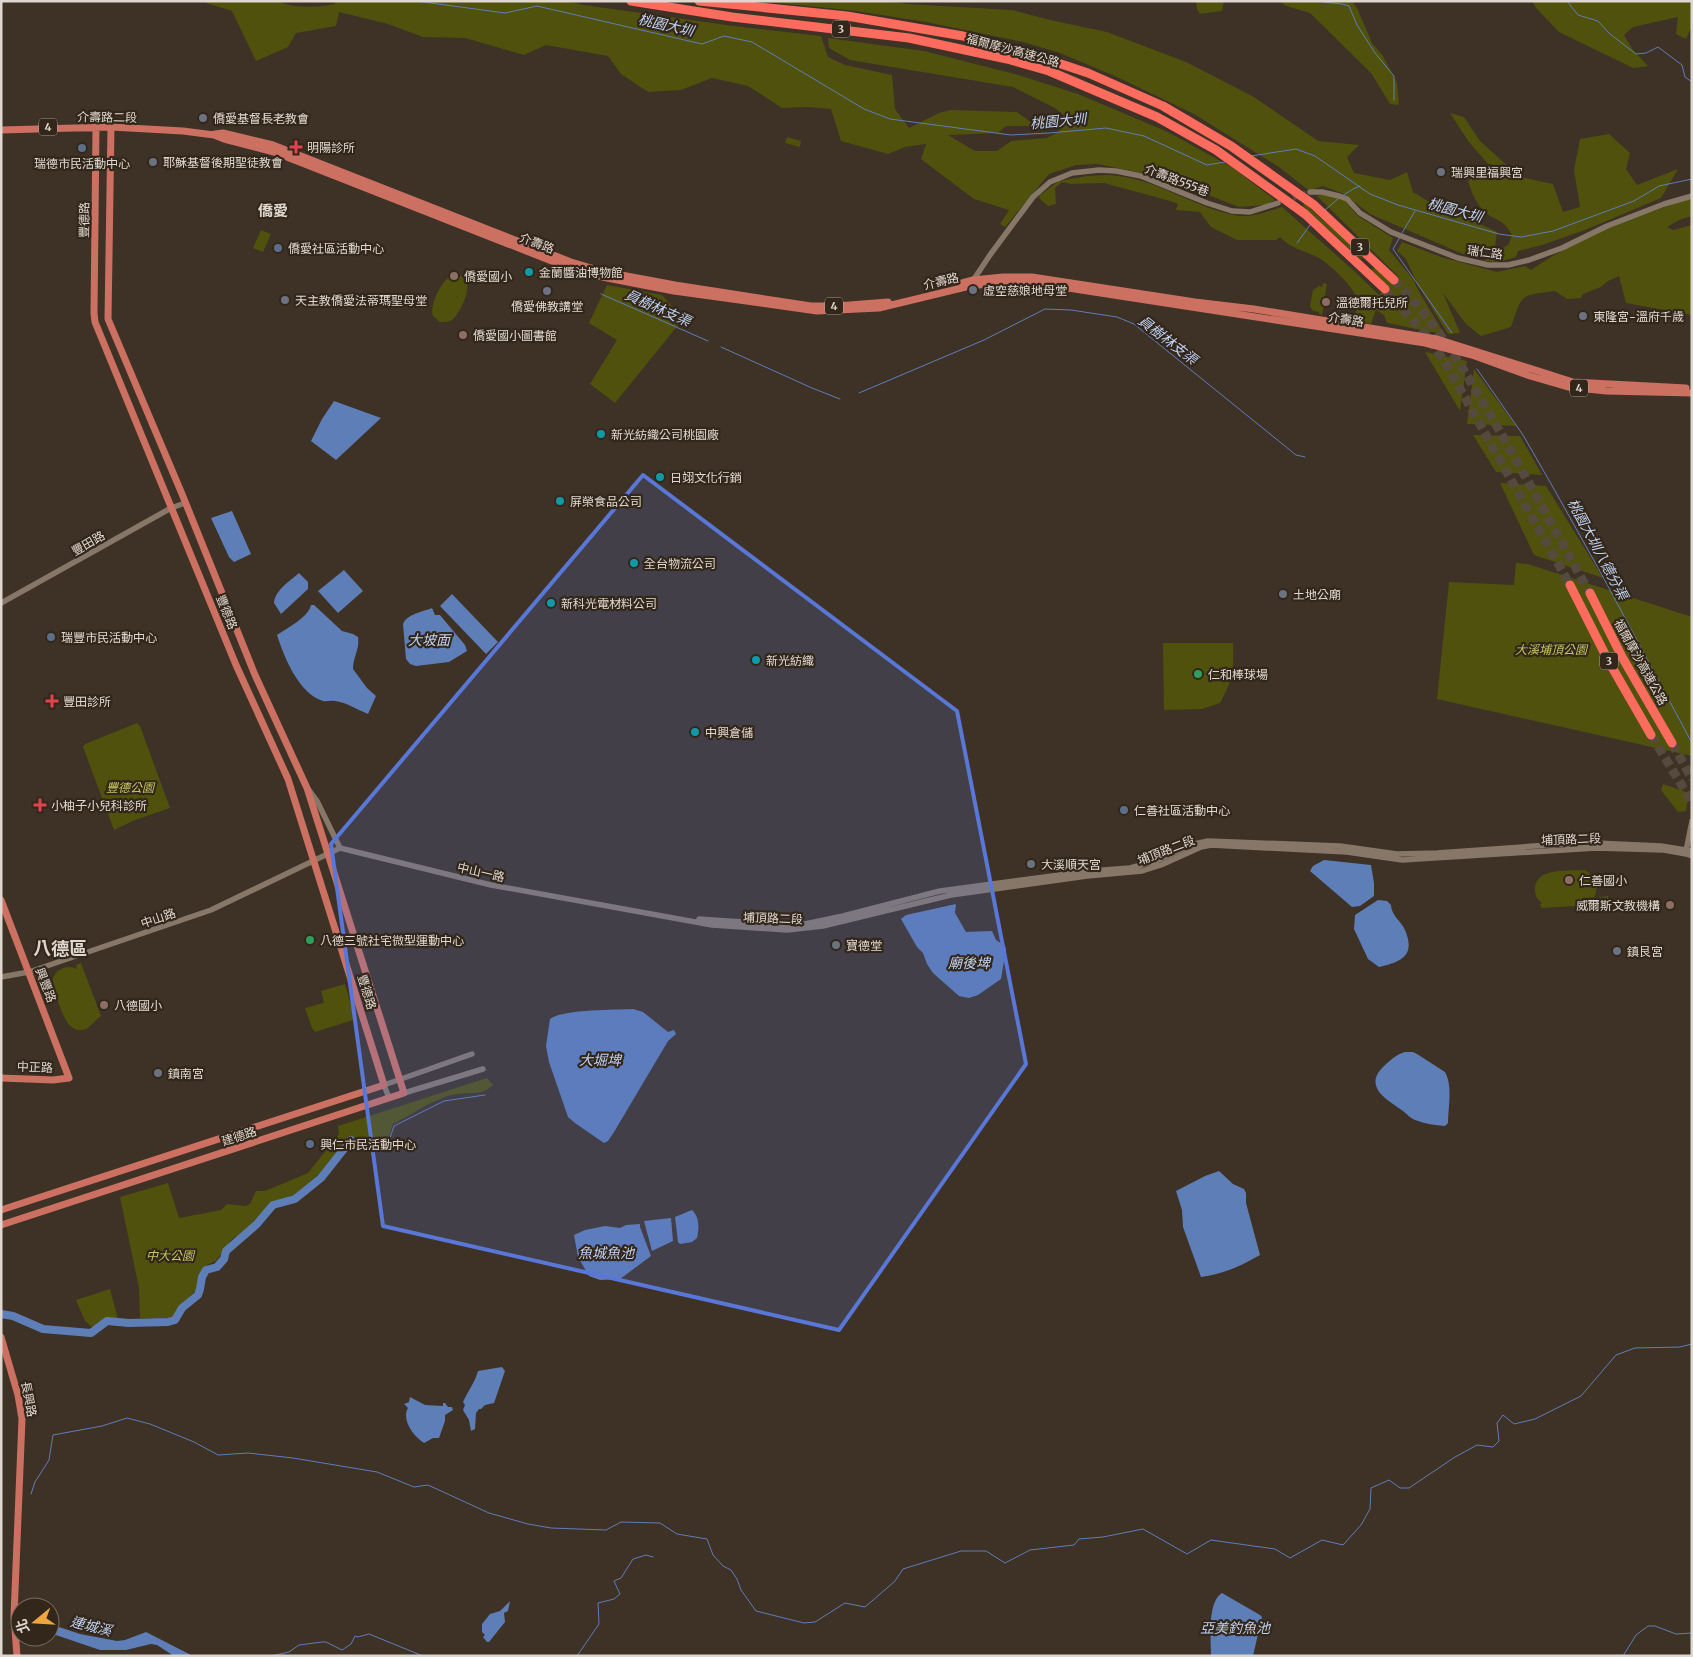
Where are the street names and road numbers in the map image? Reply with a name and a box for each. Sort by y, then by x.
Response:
road number: 3 [832,20,850,38]
street label: 福爾摩沙高速公路 [965,30,1061,70]
street label: 介壽路二段 [77,109,137,125]
road number: 4 [39,118,57,136]
street label: 介壽路555巷 [1143,161,1211,199]
street label: 豐德路 [76,202,92,238]
street label: 介壽路 [518,230,556,256]
road number: 3 [1351,238,1369,256]
street label: 瑞仁路 [1466,242,1504,262]
street label: 介壽路 [922,270,960,292]
road number: 4 [825,298,843,314]
street label: 介壽路 [1327,309,1365,329]
road number: 4 [1570,379,1588,396]
street label: 豐田路 [69,528,107,558]
street label: 豐德路 [213,592,241,632]
street label: 福爾摩沙高速公路 [1611,616,1671,708]
road number: 3 [1600,652,1618,669]
street label: 埔頂路二段 [1541,830,1601,848]
street label: 埔頂路二段 [1135,832,1197,868]
street label: 中山一路 [456,859,506,885]
street label: 中山路 [139,905,177,931]
street label: 埔頂路二段 [743,909,803,927]
street label: 興豐路 [33,966,59,1004]
street label: 豐德路 [355,973,379,1011]
street label: 中正路 [17,1059,53,1075]
street label: 建德路 [220,1123,258,1149]
street label: 長興路 [18,1380,40,1418]

